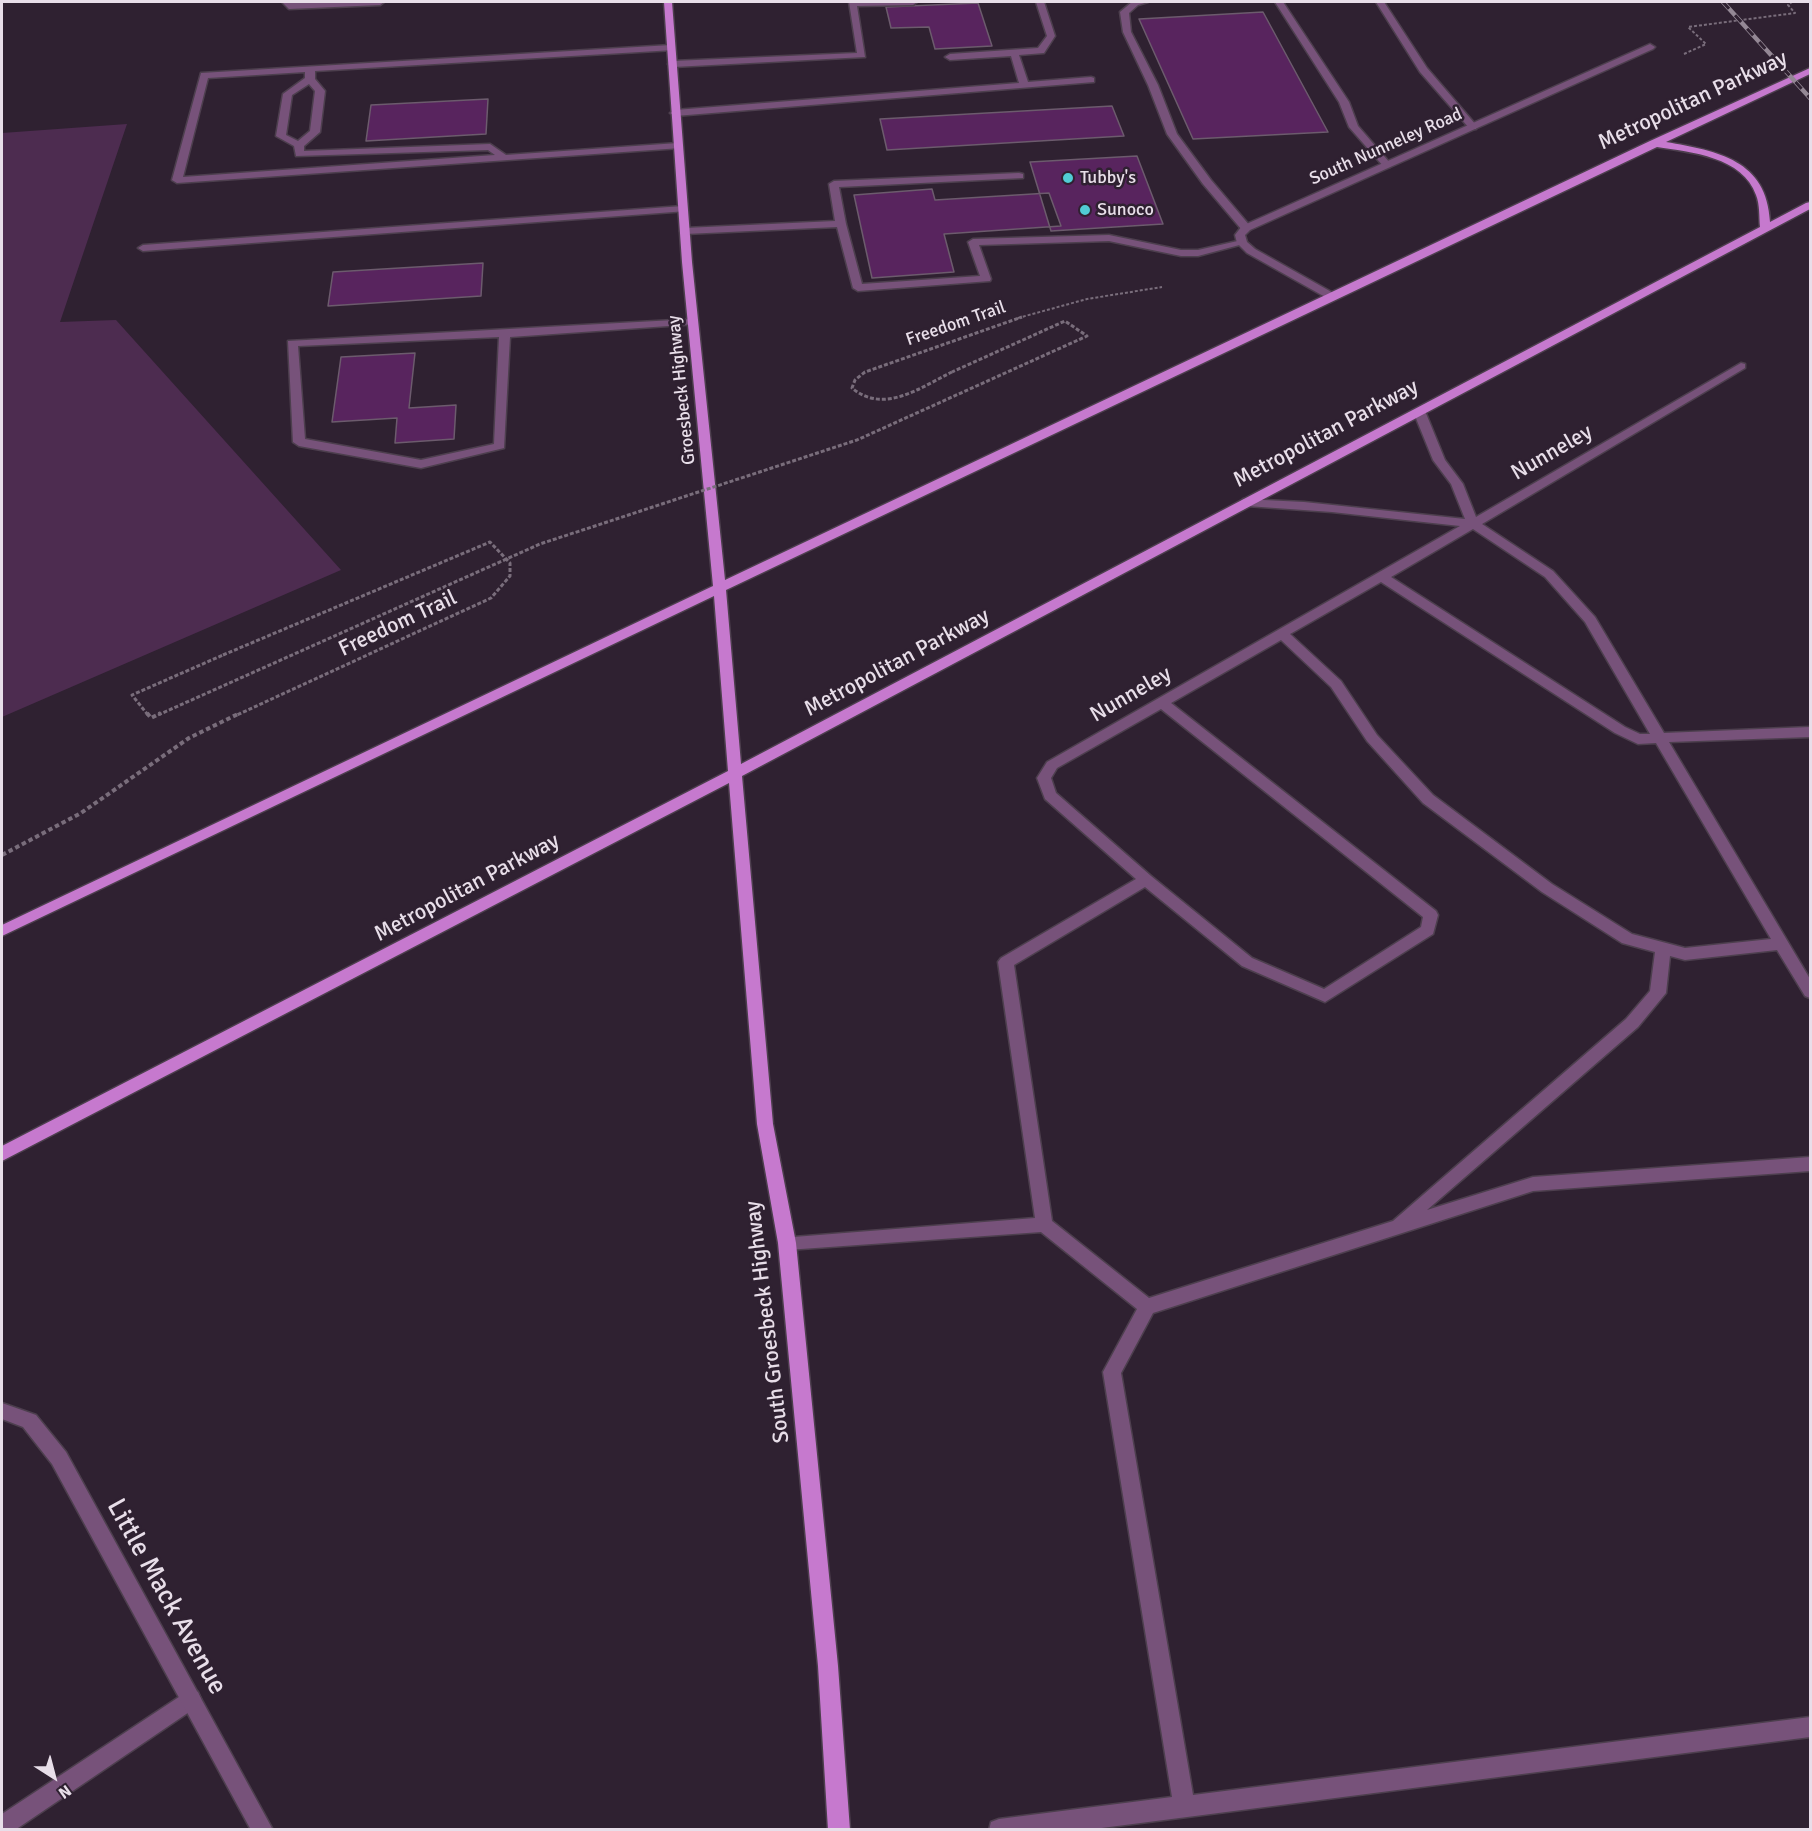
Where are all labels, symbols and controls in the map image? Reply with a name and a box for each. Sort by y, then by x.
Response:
street label: Metropolitan Parkway [1594,46,1792,156]
street label: South Nunneley Road [1306,104,1466,190]
place label: Tubby's [1080,167,1136,189]
marker: Tubby's [1061,171,1075,185]
place label: Sunoco [1097,199,1154,221]
marker: Sunoco [1078,203,1092,217]
street label: Freedom Trail [903,297,1009,351]
street label: Groesbeck Highway [663,314,701,466]
street label: Metropolitan Parkway [1229,374,1423,494]
street label: Nunneley [1507,419,1597,487]
street label: Freedom Trail [335,585,461,663]
street label: Metropolitan Parkway [800,603,994,723]
street label: Nunneley [1086,661,1176,729]
street label: Metropolitan Parkway [370,828,564,948]
street label: South Groesbeck Highway [740,1199,796,1445]
street label: Little Mack Avenue [99,1493,233,1701]
north arrow [24,1747,84,1807]
text: N [54,1780,75,1803]

